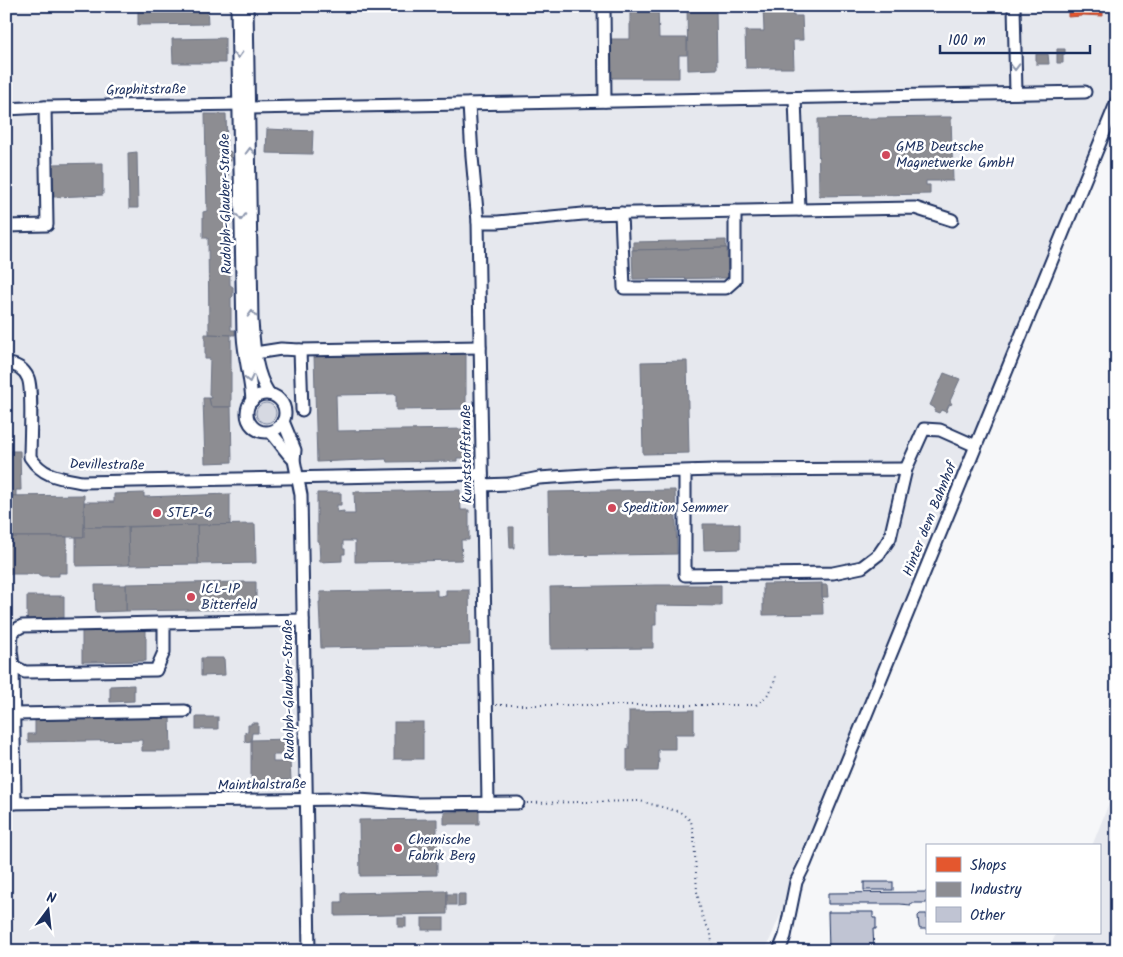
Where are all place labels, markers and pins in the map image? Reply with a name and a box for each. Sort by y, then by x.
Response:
place label: GMB Deutsche Magnetwerke GmbH [896,136,1015,174]
marker: GMB Deutsche Magnetwerke GmbH [880,149,892,161]
place label: Spedition Semmer [622,497,729,519]
place label: STEP-G [167,502,213,524]
marker: Spedition Semmer [606,502,618,514]
marker: STEP-G [151,507,163,519]
place label: ICL-IP Bitterfeld [201,578,258,616]
marker: ICL-IP Bitterfeld [185,591,197,603]
place label: Chemische Fabrik Berg [408,829,476,867]
marker: Chemische Fabrik Berg [392,842,404,854]

